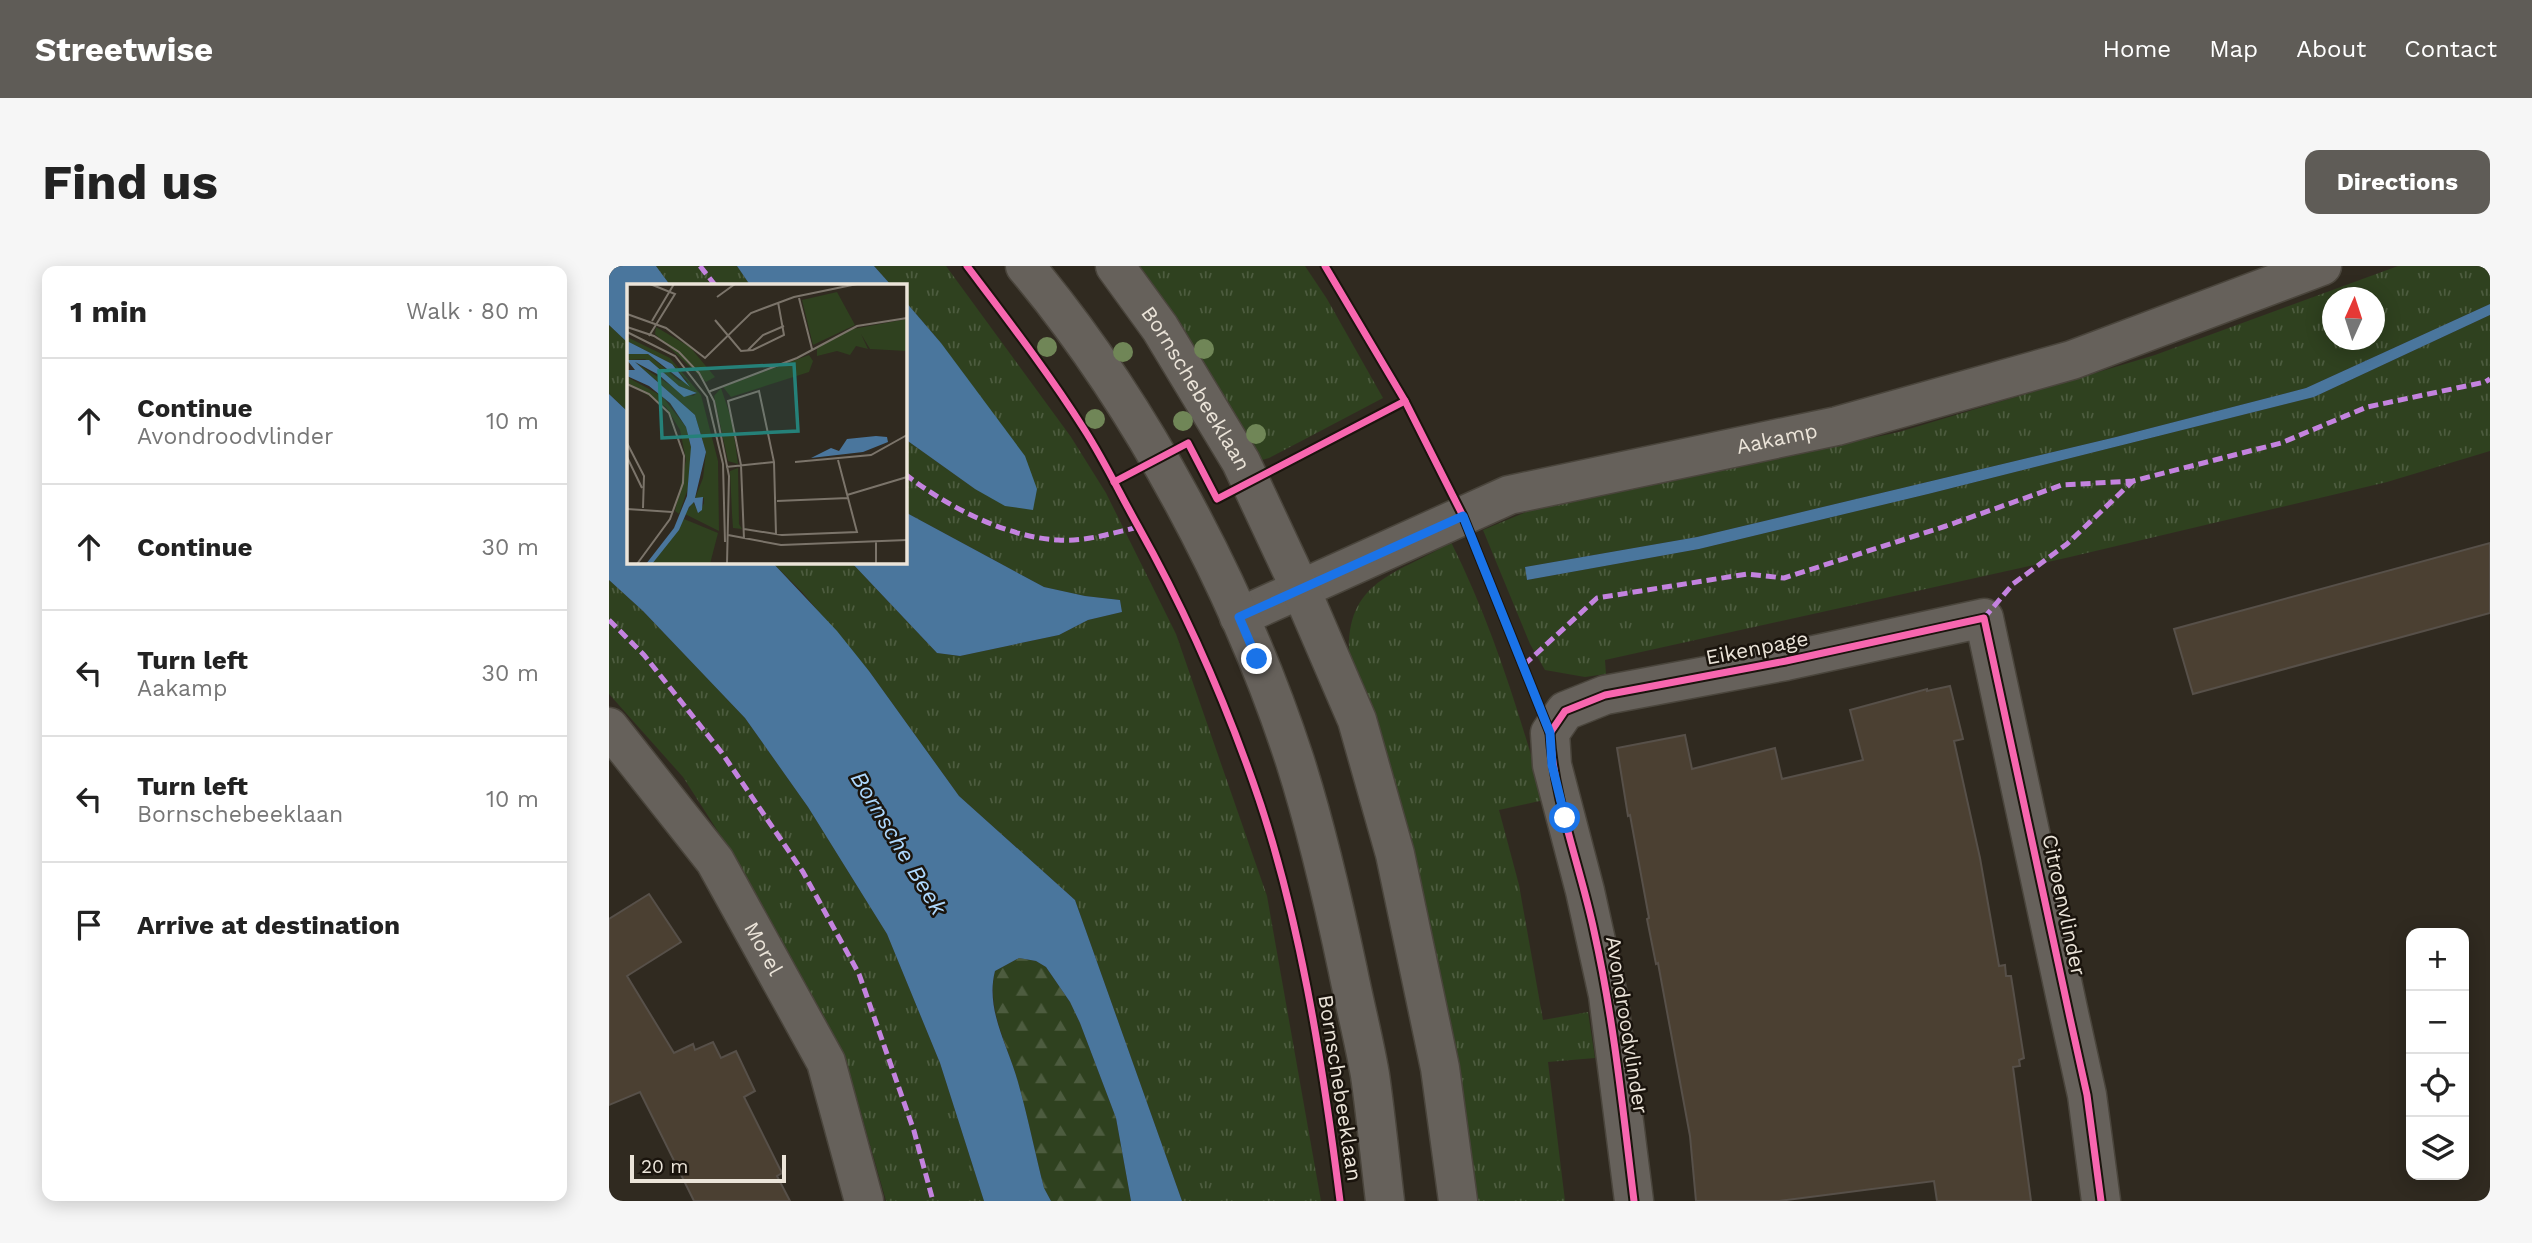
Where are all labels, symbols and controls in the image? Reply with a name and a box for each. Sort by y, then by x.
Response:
text: Streetwise [35,30,213,69]
text: Home [2103,35,2171,63]
text: Map [2209,35,2258,63]
text: About [2296,35,2366,63]
text: Contact [2404,35,2497,63]
button: Directions [2305,150,2490,214]
text: Find us [42,153,218,211]
inset map [627,284,907,564]
north arrow [2322,287,2385,350]
text: 1 min [70,294,147,329]
text: Walk · 80 m [406,298,539,325]
street label: Bornschebeeklaan [1136,301,1256,474]
text: Continue [137,393,253,423]
icon: ahead [70,402,108,440]
text: 10 m [486,408,539,435]
street label: Aakamp [1734,417,1820,459]
text: Avondroodvlinder [137,423,333,450]
icon: ahead [70,528,108,566]
text: Continue [137,532,253,562]
text: 30 m [482,534,539,561]
street label: Eikenpage [1703,625,1810,670]
route end [1241,643,1272,674]
text: Turn left [137,645,248,675]
icon: left [70,654,108,692]
text: 30 m [482,660,539,687]
text: Aakamp [137,675,227,702]
water label: Bornsche Beek [845,766,953,921]
text: Turn left [137,771,248,801]
icon: left [70,780,108,818]
text: 10 m [486,786,539,813]
text: Bornschebeeklaan [137,801,343,828]
route start [1549,802,1580,833]
street label: Citroenvlinder [2037,832,2092,978]
icon: arrive [70,906,108,944]
text: Arrive at destination [137,910,400,940]
street label: Morel [739,917,789,980]
map controls [2406,928,2469,1180]
button: + [2406,928,2469,991]
street label: Avondroodvlinder [1601,934,1654,1116]
button: − [2406,991,2469,1054]
street label: Bornschebeeklaan [1313,993,1368,1183]
button: locate [2406,1054,2469,1117]
button: layers [2406,1117,2469,1180]
scale bar [630,1152,786,1184]
text: 20 m [641,1155,688,1178]

